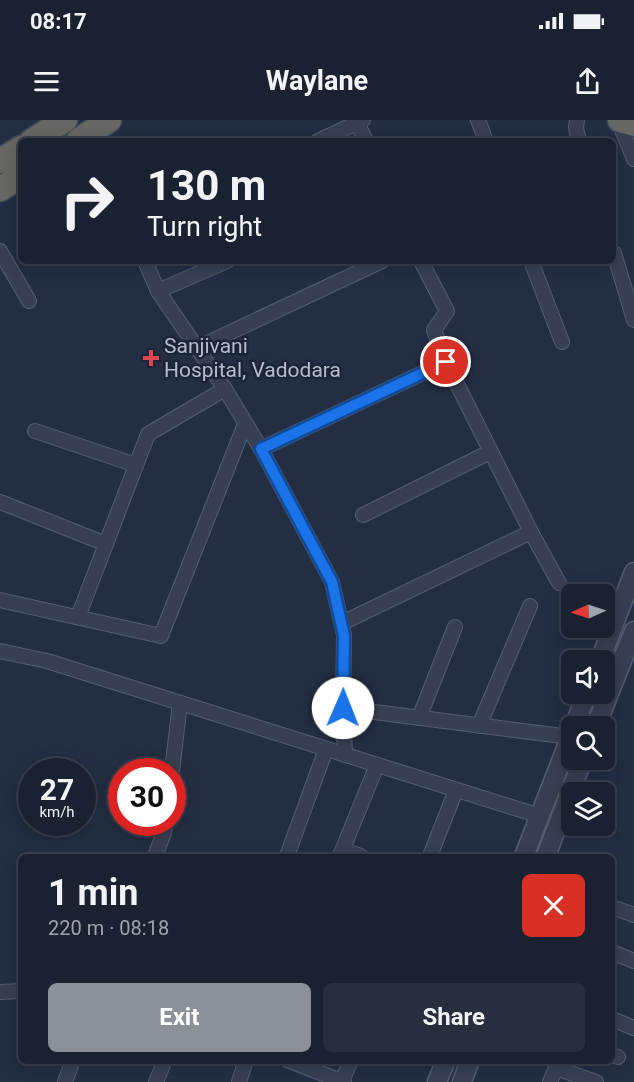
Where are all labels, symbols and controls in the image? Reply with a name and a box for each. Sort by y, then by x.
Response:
text: 08:17 [30,9,87,34]
icon: menu [30,65,63,98]
text: Waylane [266,65,368,97]
icon: share [571,65,604,98]
text: 130 m [147,161,266,210]
icon: right [48,162,126,240]
text: Turn right [147,211,262,243]
place label: Sanjivani Hospital, Vadodara [164,334,341,382]
pin [420,336,471,387]
icon: arrive [429,345,462,378]
marker: Sanjivani Hospital, Vadodara [142,349,160,367]
north arrow [561,584,615,638]
map controls [561,584,615,836]
button: sound [561,650,615,704]
position arrow [311,676,375,740]
button: search [561,716,615,770]
speed limit sign: 30 [108,758,186,836]
text: 27 [40,772,74,807]
button: layers [561,782,615,836]
text: km/h [39,803,75,821]
text: 1 min [48,872,139,914]
button: close [522,874,585,937]
text: 220 m · 08:18 [48,916,169,940]
button: Exit [48,983,311,1052]
button: Share [323,983,585,1052]

